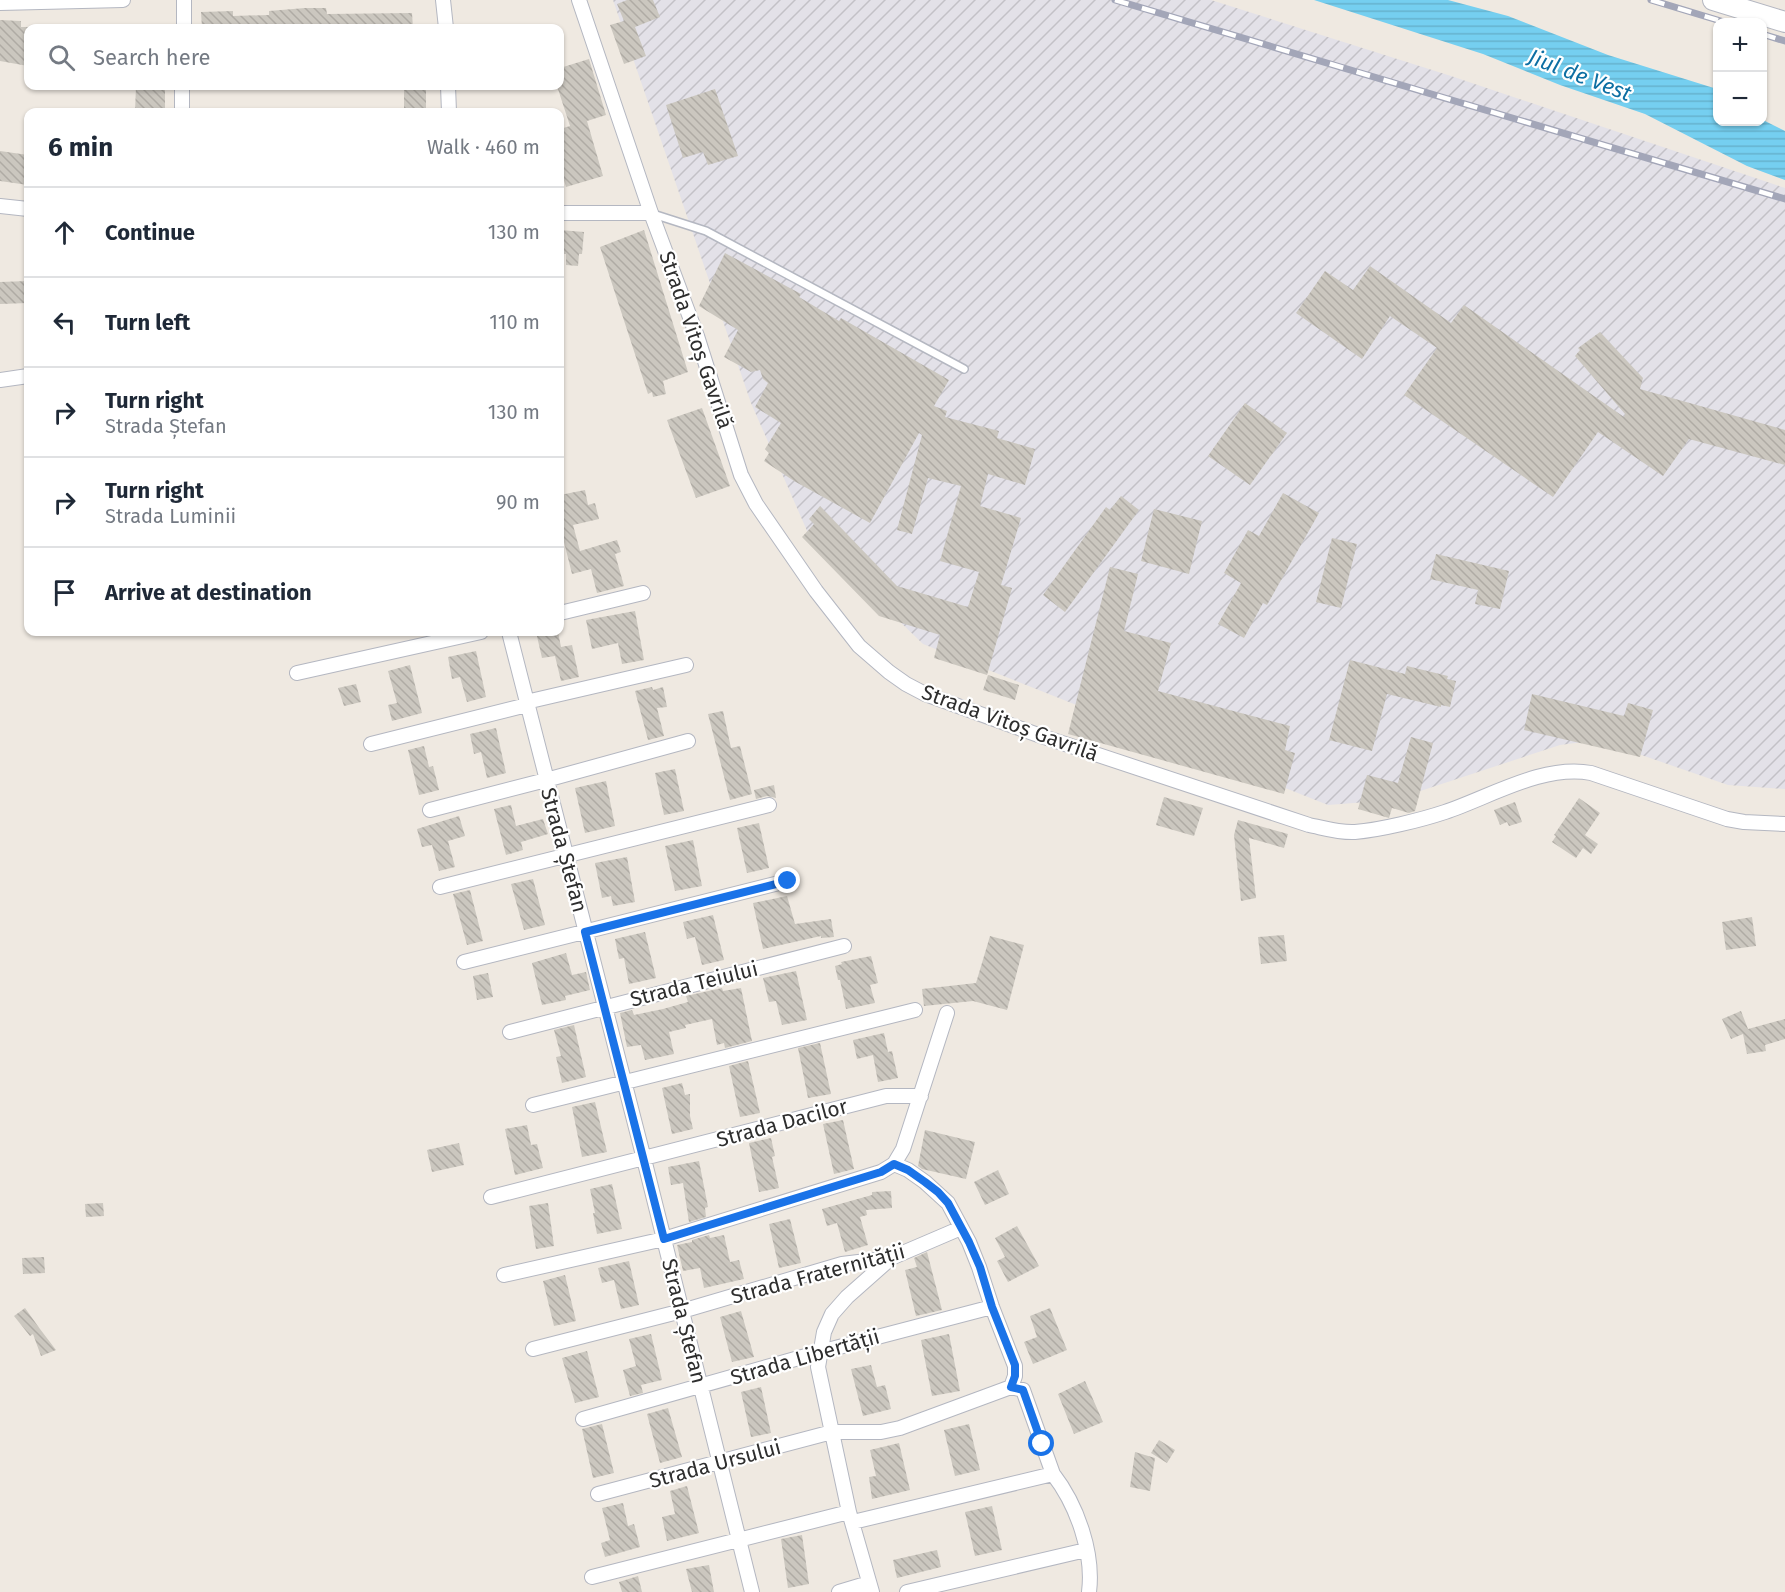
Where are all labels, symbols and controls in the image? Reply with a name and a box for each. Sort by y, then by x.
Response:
map controls [1713,18,1767,126]
button: + [1713,18,1767,72]
search box [24,24,564,90]
icon: search [45,41,78,74]
water label: Jiul de Vest [1524,43,1636,107]
text: Search here [93,44,211,71]
button: − [1713,72,1767,126]
text: 6 min [48,132,113,163]
text: Walk · 460 m [427,135,540,159]
icon: ahead [48,216,81,249]
text: Continue [105,219,195,246]
text: 130 m [488,220,540,244]
street label: Strada Vitoș Gavrilă [653,248,739,432]
icon: left [48,306,81,339]
text: Turn left [105,309,190,336]
text: 110 m [489,310,540,334]
text: Turn right [105,387,204,414]
icon: right [48,396,81,429]
text: 130 m [488,400,540,424]
text: Strada Ștefan [105,414,227,438]
text: Turn right [105,477,204,504]
icon: right [48,486,81,519]
text: 90 m [496,490,540,514]
text: Strada Luminii [105,504,236,528]
icon: arrive [48,576,81,609]
text: Arrive at destination [105,579,312,606]
street label: Strada Vitoș Gavrilă [918,679,1102,767]
street label: Strada Ștefan [535,785,593,915]
route end [774,867,800,893]
street label: Strada Teiului [627,956,761,1012]
street label: Strada Dacilor [714,1093,850,1153]
street label: Strada Fraternității [728,1238,908,1310]
street label: Strada Ștefan [656,1256,712,1386]
street label: Strada Libertății [727,1323,883,1391]
route start [1028,1430,1054,1456]
street label: Strada Ursului [646,1434,784,1494]

